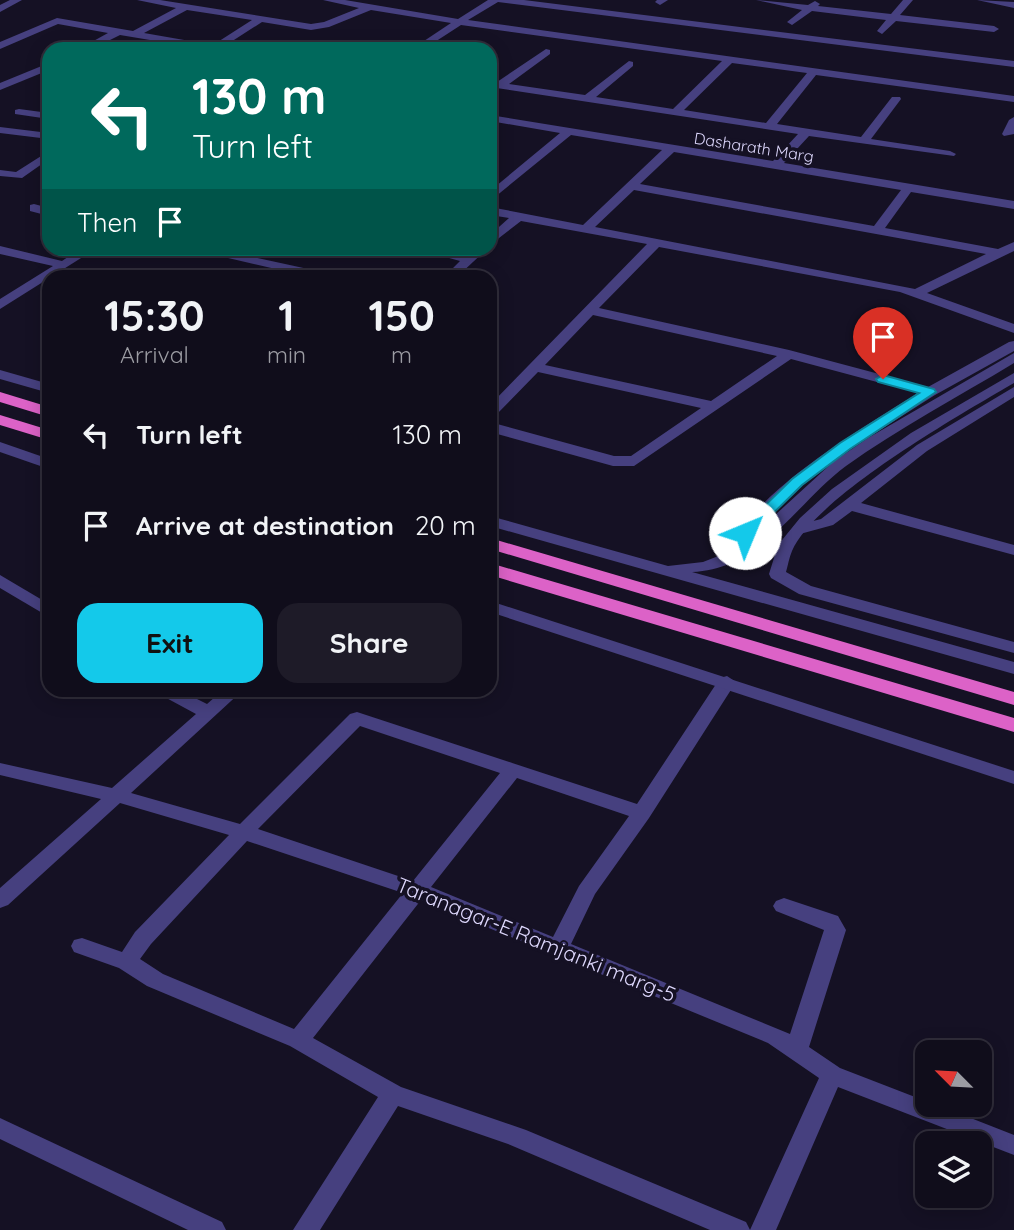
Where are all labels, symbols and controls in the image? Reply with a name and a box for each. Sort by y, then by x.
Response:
text: 130 m [192,65,326,126]
icon: left [77,70,168,161]
text: Turn left [192,126,313,166]
street label: Dasharath Marg [693,128,815,166]
icon: arrive [151,203,189,241]
text: Then [77,206,137,239]
text: 15:30 [104,289,205,342]
text: 1 [278,289,295,342]
text: 150 [368,289,435,342]
pin [853,307,913,379]
icon: arrive [864,318,902,356]
text: Arrival [120,340,189,369]
text: min [267,340,306,369]
text: m [391,340,412,369]
icon: left [77,416,115,454]
text: Turn left [136,418,243,451]
text: 130 m [392,418,462,451]
position arrow [708,496,782,570]
icon: arrive [77,507,115,545]
text: Arrive at destination [136,509,394,542]
text: 20 m [415,509,476,542]
button: Exit [77,603,263,683]
button: Share [277,603,462,683]
street label: Taranagar-E Ramjanki marg-5 [393,871,680,1007]
north arrow [915,1040,992,1116]
map controls [915,1040,992,1208]
button: layers [915,1131,992,1208]

